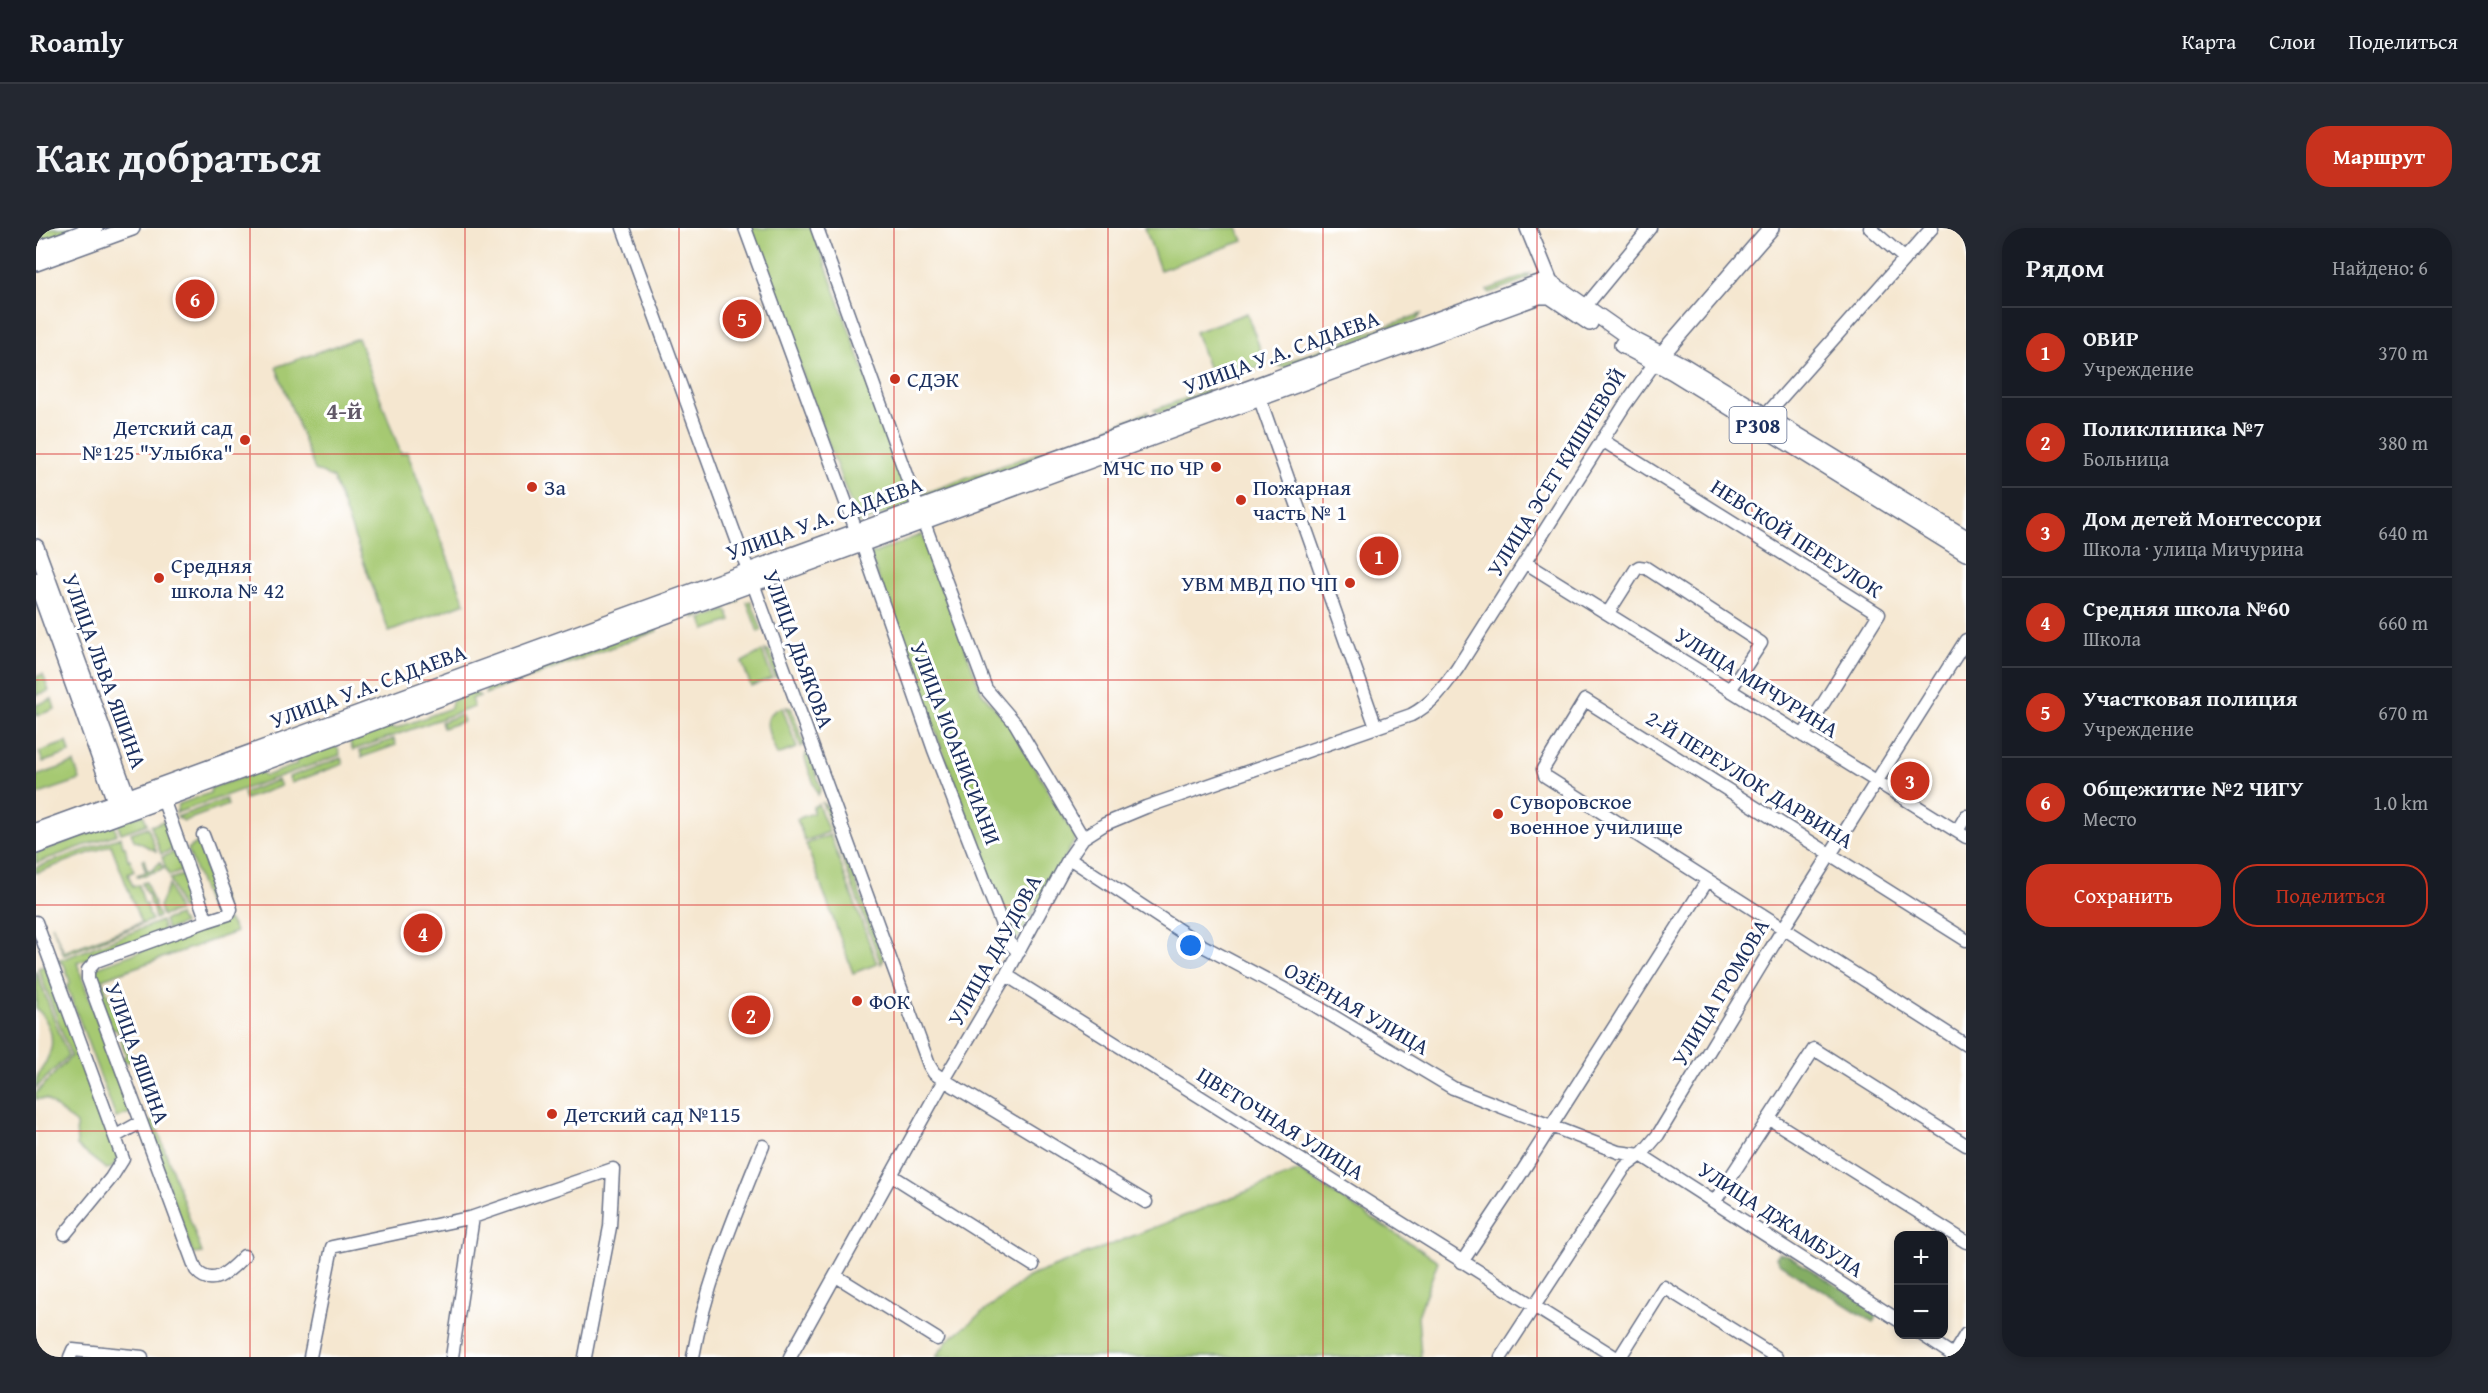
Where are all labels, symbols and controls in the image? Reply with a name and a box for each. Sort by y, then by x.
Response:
text: Roamly [30,21,124,62]
text: Карта [2182,26,2236,57]
text: Слои [2269,26,2315,57]
text: Поделиться [2348,26,2458,57]
text: Как добраться [36,126,321,187]
button: Маршрут [2306,126,2452,187]
text: Рядом [2026,248,2104,287]
text: Найдено: 6 [2332,253,2428,282]
pin: 6 [176,276,214,322]
pin: 5 [722,296,762,341]
street label: УЛИЦА У.А. САДАЕВА [1179,301,1384,402]
text: ОВИР [2083,322,2139,354]
text: 1 [2040,338,2051,367]
text: 370 m [2378,338,2428,367]
text: Учреждение [2083,354,2194,383]
street label: УЛИЦА ЭСЕТ КИШИЕВОЙ [1479,361,1633,583]
place label: СДЭК [907,363,960,395]
marker: СДЭК [888,372,902,386]
district label: 4-й [326,393,362,428]
road number: P308 [1730,407,1786,443]
place label: Детский сад №125 "Улыбка" [82,411,233,468]
text: Поликлиника №7 [2083,412,2265,444]
text: 2 [2040,428,2051,457]
text: 380 m [2378,428,2428,457]
marker: Детский сад №125 "Улыбка" [238,433,252,447]
text: Больница [2083,444,2169,473]
place label: МЧС по ЧР [1103,451,1204,483]
marker: МЧС по ЧР [1209,460,1223,474]
street label: УЛИЦА У.А. САДАЕВА [722,467,927,568]
street label: НЕВСКОЙ ПЕРЕУЛОК [1705,470,1890,606]
place label: За [544,471,566,503]
place label: Пожарная часть № 1 [1253,471,1351,528]
marker: За [525,480,539,494]
marker: Пожарная часть № 1 [1234,493,1248,507]
text: Дом детей Монтессори [2083,502,2322,534]
text: 3 [2040,518,2051,547]
text: 640 m [2378,518,2428,547]
pin: 1 [1360,534,1398,578]
text: Школа · улица Мичурина [2083,534,2304,563]
place label: Средняя школа № 42 [171,549,285,606]
street label: УЛИЦА ДЬЯКОВА [755,565,843,733]
place label: УВМ МВД ПО ЧП [1181,567,1338,599]
street label: УЛИЦА ЛЬВА ЯШИНА [55,569,155,774]
marker: Средняя школа № 42 [152,571,166,585]
marker: УВМ МВД ПО ЧП [1343,576,1357,590]
text: Средняя школа №60 [2083,592,2290,624]
text: 4 [2040,608,2051,637]
text: 660 m [2378,608,2428,637]
street label: УЛИЦА МИЧУРИНА [1669,619,1846,746]
text: Школа [2083,624,2141,653]
street label: УЛИЦА У.А. САДАЕВА [266,635,471,736]
street label: УЛИЦА ИОАНИСИАНИ [903,637,1010,849]
text: Участковая полиция [2083,682,2298,714]
text: 5 [2040,698,2051,727]
text: 670 m [2378,698,2428,727]
street label: 2-Й ПЕРЕУЛОК ДАРВИНА [1640,702,1861,856]
text: Учреждение [2083,714,2194,743]
pin: 3 [1890,758,1930,804]
text: Общежитие №2 ЧИГУ [2083,772,2303,804]
place label: Суворовское военное училище [1510,785,1683,842]
text: 6 [2040,788,2051,817]
text: 1.0 km [2373,788,2428,817]
text: Место [2083,804,2137,833]
marker: Суворовское военное училище [1491,807,1505,821]
button: Сохранить [2026,864,2221,927]
button: Поделиться [2233,864,2428,927]
street label: УЛИЦА ДАУДОВА [939,868,1049,1031]
pin: 4 [404,910,442,956]
street label: УЛИЦА ГРОМОВА [1663,912,1777,1072]
your location [1176,931,1205,960]
street label: ОЗЁРНАЯ УЛИЦА [1278,953,1436,1063]
street label: УЛИЦА ЯШИНА [98,978,179,1129]
place label: ФОК [869,985,911,1017]
pin: 2 [732,992,770,1038]
marker: ФОК [850,994,864,1008]
street label: ЦВЕТОЧНАЯ УЛИЦА [1191,1058,1372,1188]
place label: Детский сад №115 [563,1098,741,1130]
marker: Детский сад №115 [545,1107,559,1121]
street label: УЛИЦА ДЖАМБУЛА [1692,1153,1871,1285]
map controls [1894,1231,1948,1339]
button: + [1894,1231,1948,1285]
button: − [1894,1285,1948,1339]

